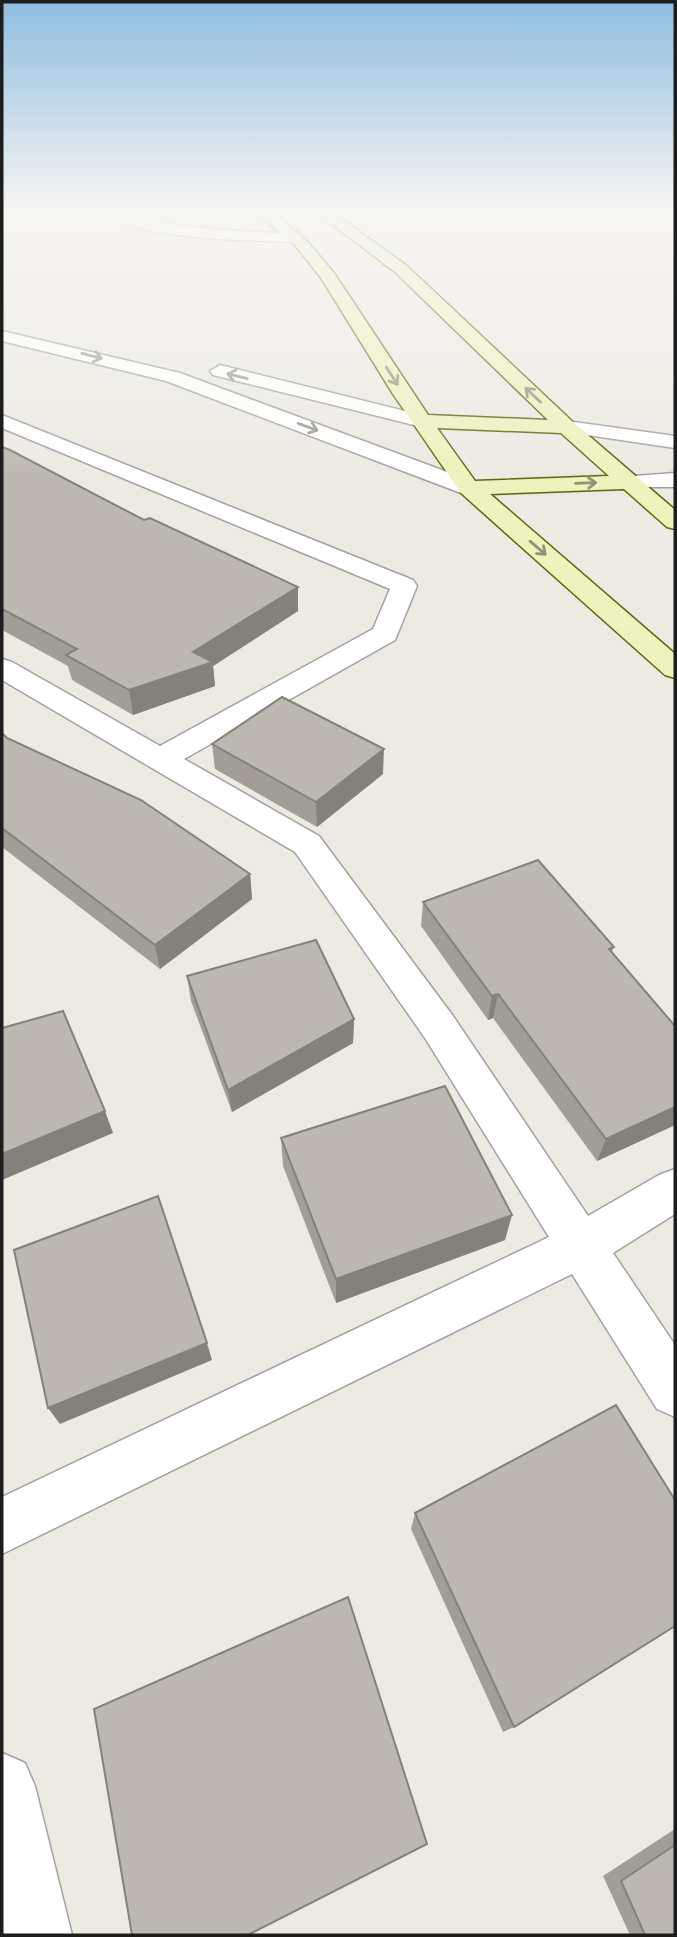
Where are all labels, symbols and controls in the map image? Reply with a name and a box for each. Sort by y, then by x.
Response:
one-way arrow [80,350,103,363]
one-way arrow [385,366,400,385]
one-way arrow [226,369,249,382]
one-way arrow [524,387,542,403]
one-way arrow [297,421,319,434]
one-way arrow [575,477,598,490]
one-way arrow [529,540,546,557]

